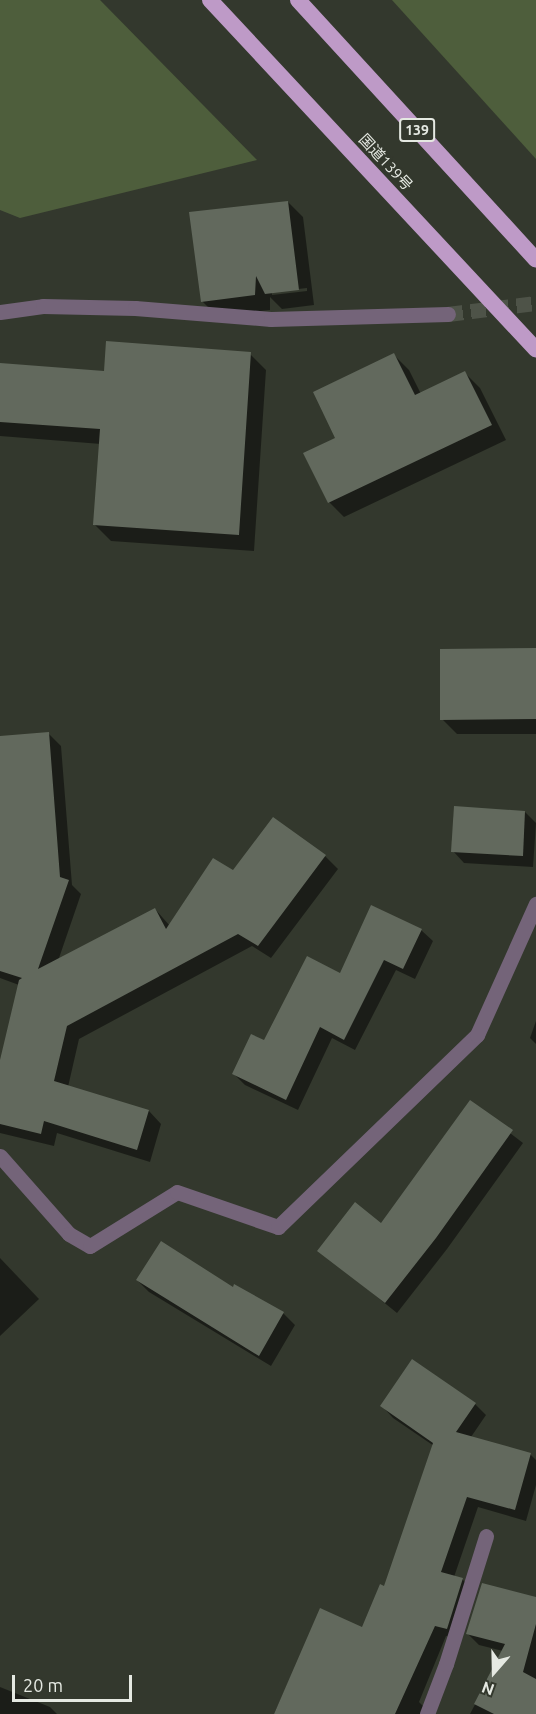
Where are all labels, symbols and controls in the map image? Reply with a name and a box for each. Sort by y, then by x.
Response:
road number: 139 [399,119,435,141]
street label: 国道139号 [355,130,417,194]
north arrow [464,1642,524,1702]
scale bar [15,1663,135,1701]
text: 20 m [23,1675,63,1695]
text: N [479,1678,497,1699]

